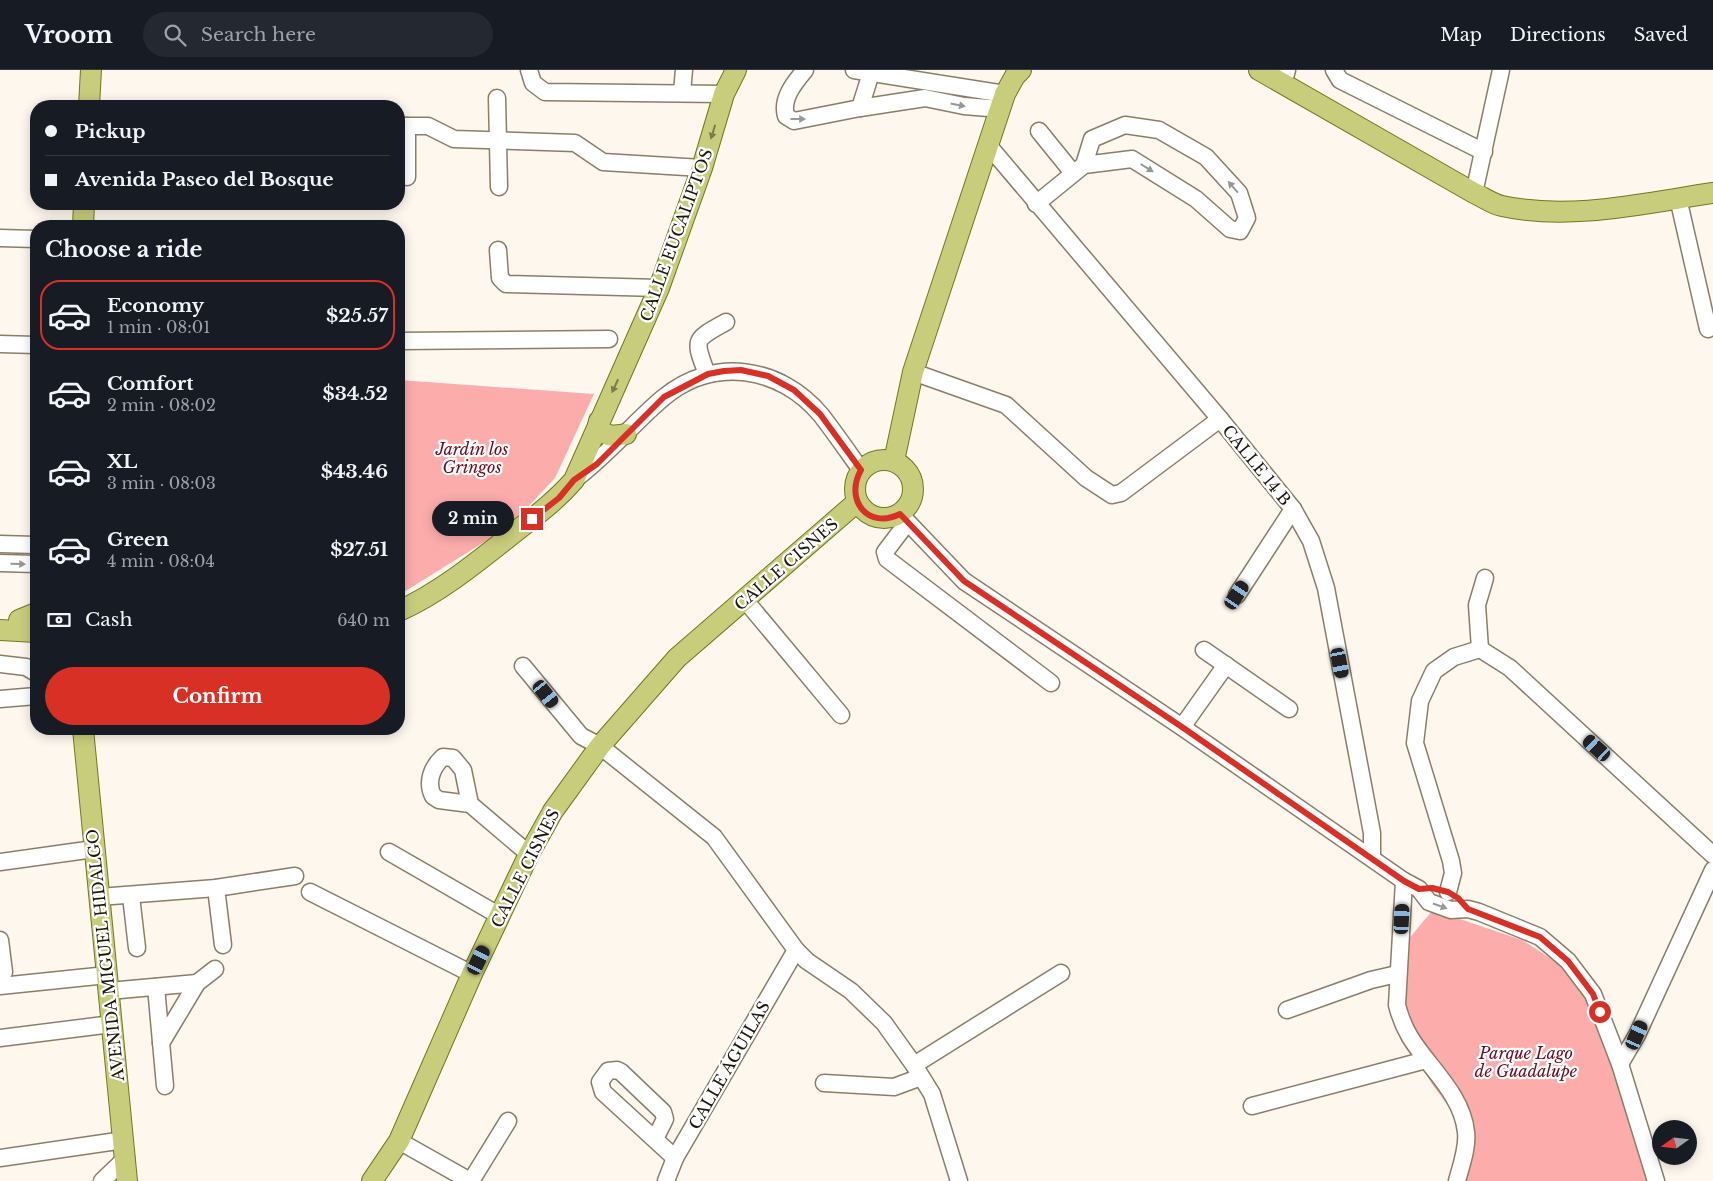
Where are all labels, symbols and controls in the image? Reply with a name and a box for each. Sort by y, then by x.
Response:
search box [143,12,493,57]
text: Vroom [25,20,113,49]
icon: search [161,21,189,49]
text: Search here [201,23,316,46]
text: Map [1440,24,1482,46]
text: Directions [1510,24,1606,46]
text: Saved [1634,24,1688,46]
one-way arrow [950,101,966,109]
one-way arrow [791,115,807,123]
text: Pickup [75,120,146,143]
one-way arrow [708,125,716,140]
street label: CALLE EUCALIPTOS [635,146,717,324]
one-way arrow [1141,164,1154,173]
text: Avenida Paseo del Bosque [75,168,334,191]
one-way arrow [1227,182,1239,194]
text: Choose a ride [45,236,202,263]
icon: car [47,293,92,338]
text: Economy [107,294,204,317]
text: $25.57 [326,304,388,327]
text: 1 min · 08:01 [107,317,210,337]
icon: car [47,371,92,416]
text: Comfort [107,372,194,395]
one-way arrow [611,379,619,393]
text: $34.52 [322,382,388,405]
text: 2 min · 08:02 [107,395,216,415]
street label: CALLE 14 B [1218,421,1296,509]
park label: Jardín los Gringos [435,439,508,477]
icon: car [47,449,92,494]
text: XL [107,450,137,473]
text: $43.46 [321,460,388,483]
text: 3 min · 08:03 [107,473,216,493]
callout: 2 min [432,502,514,536]
text: 2 min [448,508,498,528]
route end [521,508,543,530]
street label: CALLE CISNES [730,514,842,614]
icon: car [47,527,92,572]
text: Green [107,528,169,551]
text: $27.51 [330,538,388,561]
text: 4 min · 08:04 [107,551,215,571]
one-way arrow [10,560,26,568]
car [1222,578,1251,612]
icon: cash [45,606,73,634]
text: Cash [85,608,132,631]
text: 640 m [337,610,390,630]
car [1329,647,1350,679]
button: Confirm [45,667,390,725]
car [530,678,561,710]
car [1580,732,1613,764]
street label: CALLE CISNES [486,805,564,931]
street label: AVENIDA MIGUEL HIDALGO [82,828,128,1083]
one-way arrow [1433,902,1448,910]
car [1393,904,1410,934]
car [465,943,492,977]
street label: CALLE ÁGUILAS [684,997,774,1133]
route start [1589,1001,1611,1023]
car [1624,1018,1649,1052]
park label: Parque Lago de Guadalupe [1475,1043,1578,1081]
north arrow [1652,1120,1698,1165]
map controls [1652,1120,1697,1165]

